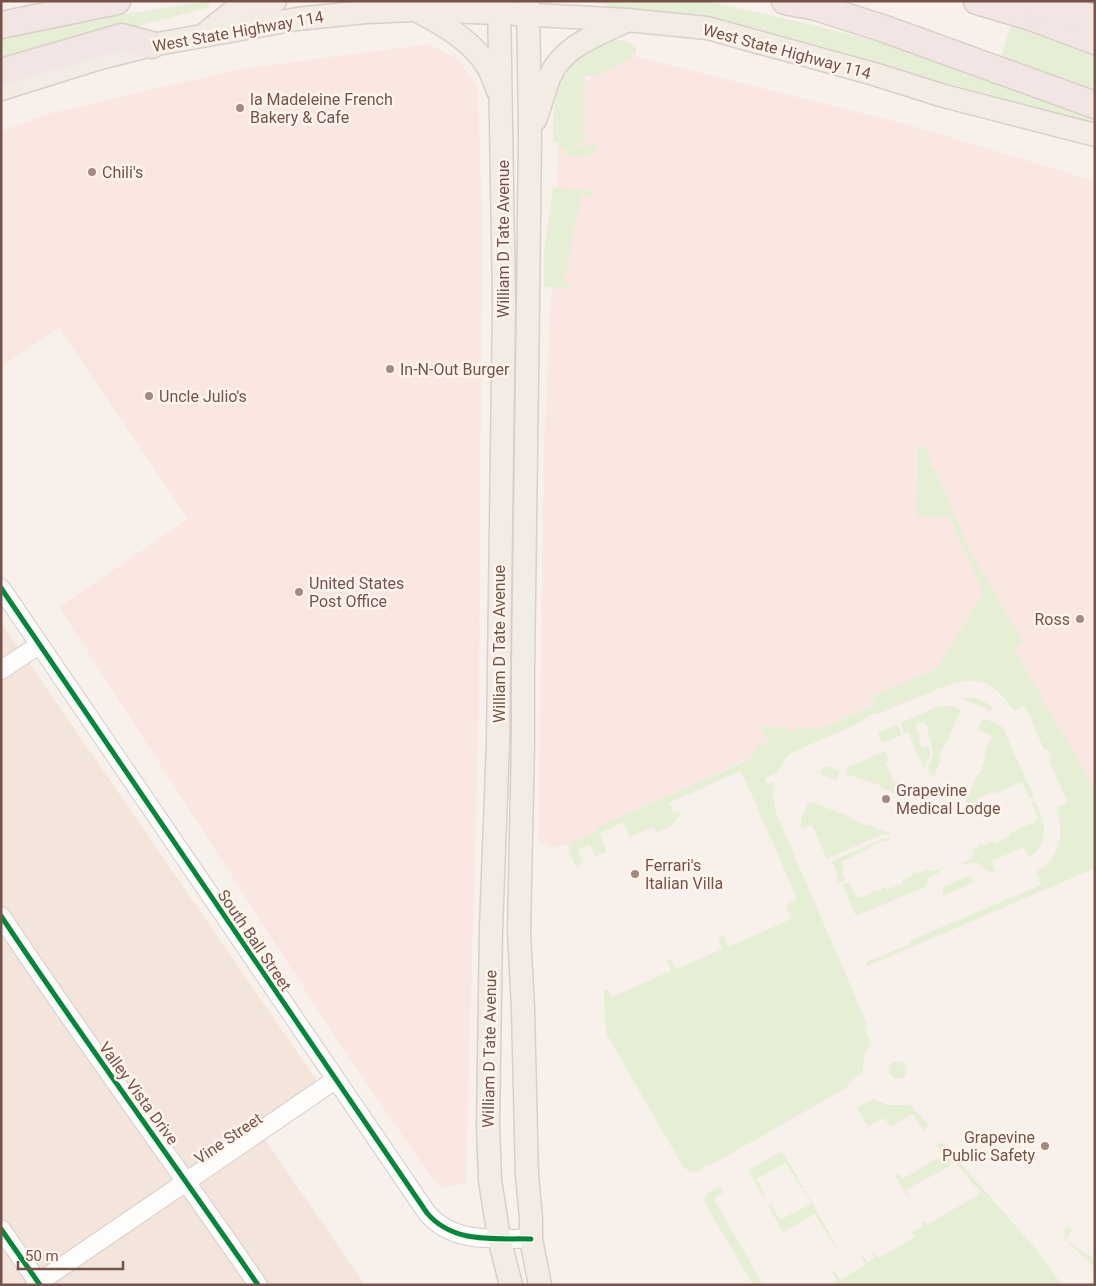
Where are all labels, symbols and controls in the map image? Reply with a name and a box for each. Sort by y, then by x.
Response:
street label: West State Highway 114 [151,7,325,56]
street label: West State Highway 114 [701,20,873,83]
place label: la Madeleine French Bakery & Cafe [250,90,393,127]
marker: la Madeleine French Bakery & Cafe [234,102,246,114]
street label: William D Tate Avenue [494,160,513,318]
place label: Chili's [102,163,143,182]
marker: Chili's [86,166,98,178]
place label: In-N-Out Burger [400,360,510,379]
marker: In-N-Out Burger [384,363,396,375]
place label: Uncle Julio's [159,387,247,406]
marker: Uncle Julio's [143,390,155,402]
street label: William D Tate Avenue [490,565,509,723]
place label: United States Post Office [309,574,404,611]
marker: United States Post Office [293,586,305,598]
place label: Ross [1035,610,1070,629]
marker: Ross [1074,613,1086,625]
place label: Grapevine Medical Lodge [896,781,1001,818]
marker: Grapevine Medical Lodge [880,793,892,805]
place label: Ferrari's Italian Villa [645,856,723,893]
marker: Ferrari's Italian Villa [629,868,641,880]
street label: South Ball Street [214,886,295,995]
street label: William D Tate Avenue [479,970,500,1128]
street label: Valley Vista Drive [95,1038,182,1148]
street label: Vine Street [191,1109,266,1168]
place label: Grapevine Public Safety [942,1128,1035,1165]
marker: Grapevine Public Safety [1039,1140,1051,1152]
scale bar [18,1238,122,1270]
text: 50 m [25,1247,59,1265]

